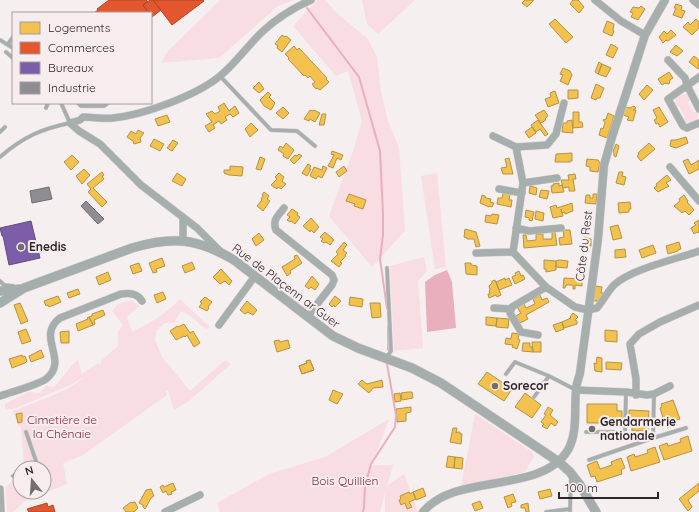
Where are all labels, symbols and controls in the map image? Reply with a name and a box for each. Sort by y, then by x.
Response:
legend [12,12,152,104]
text: Logements [48,20,111,35]
text: Commerces [48,40,115,55]
text: Bureaux [48,60,94,75]
text: Industrie [48,80,96,95]
street label: Côte du Rest [572,210,595,282]
place label: Enedis [29,239,66,254]
street label: Rue de Plaçenn ar Guer [229,240,344,331]
marker: Enedis [16,242,26,252]
place label: Sorecor [503,378,549,393]
marker: Sorecor [490,381,500,391]
park label: Cimetière de la Chênaie [27,412,97,441]
place label: Gendarmerie nationale [600,414,676,443]
marker: Gendarmerie nationale [587,424,597,434]
north arrow [12,460,52,500]
text: N [23,463,35,478]
park label: Bois Quillien [311,473,379,488]
scale bar [559,474,658,500]
text: 100 m [565,480,598,495]

